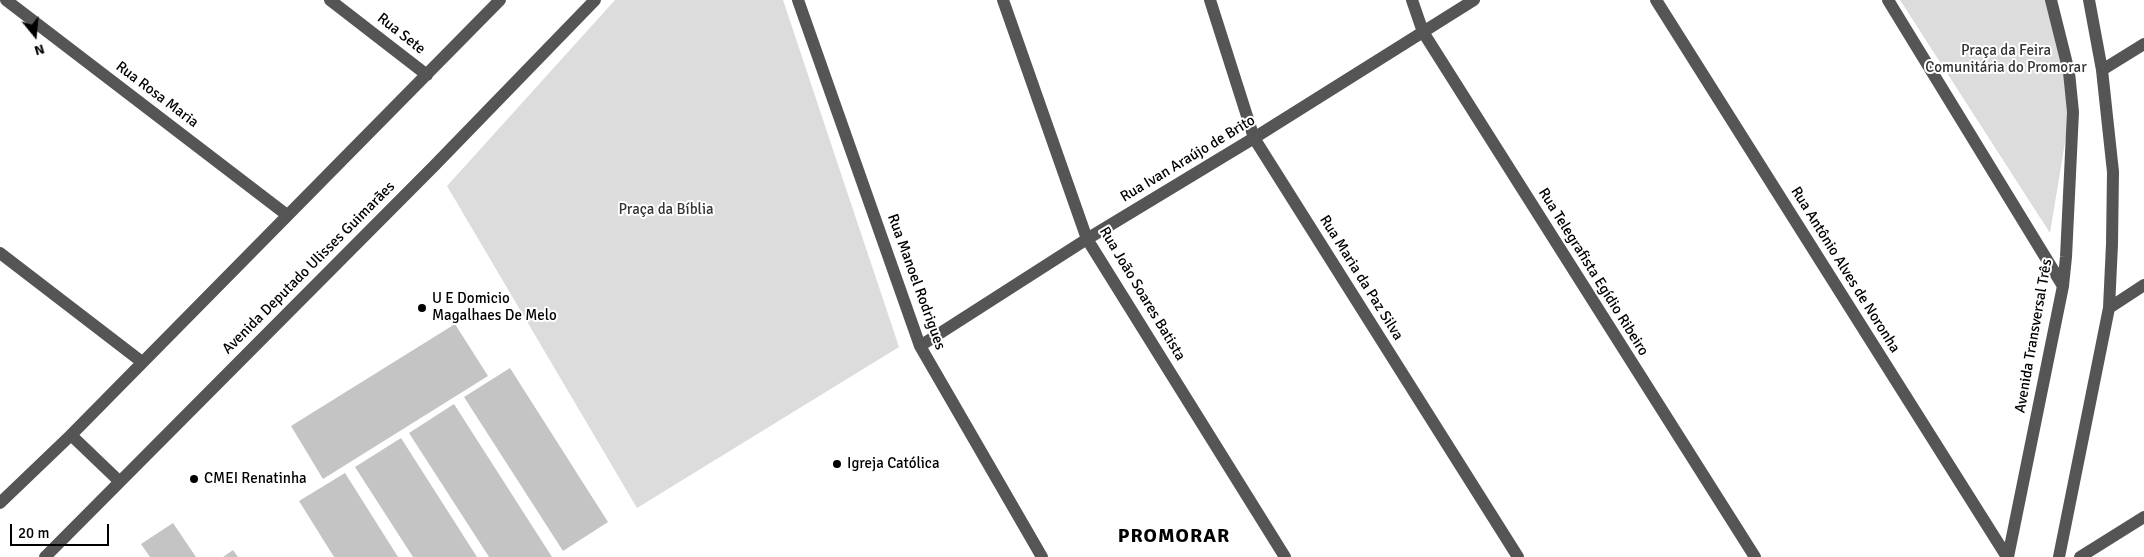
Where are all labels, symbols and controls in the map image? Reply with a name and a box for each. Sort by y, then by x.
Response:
north arrow [10,10,60,60]
street label: Rua Sete [373,10,429,58]
text: N [32,40,47,59]
park label: Praça da Feira Comunitária do Promorar [1925,42,2087,77]
street label: Rua Rosa Maria [112,58,202,132]
street label: Rua Ivan Araújo de Brito [1117,112,1259,206]
street label: Avenida Deputado Ulisses Guimarães [219,178,399,358]
street label: Rua Antônio Alves de Noronha [1786,184,1904,356]
street label: Rua Telegrafista Egídio Ribeiro [1534,185,1652,359]
park label: Praça da Bíblia [618,201,714,219]
street label: Rua Manoel Rodrigues [883,212,949,352]
street label: Rua Maria da Paz Silva [1315,212,1407,344]
street label: Rua João Soares Batista [1095,224,1189,364]
street label: Avenida Transversal Três [2012,258,2056,414]
place label: U E Domicio Magalhaes De Melo [432,290,557,325]
marker: U E Domicio Magalhaes De Melo [416,302,428,314]
place label: Igreja Católica [847,455,940,473]
marker: Igreja Católica [831,458,843,470]
place label: CMEI Renatinha [204,470,307,488]
marker: CMEI Renatinha [188,473,200,485]
scale bar [12,514,111,546]
text: 20 m [18,524,49,542]
district label: PROMORAR [1117,525,1231,549]

